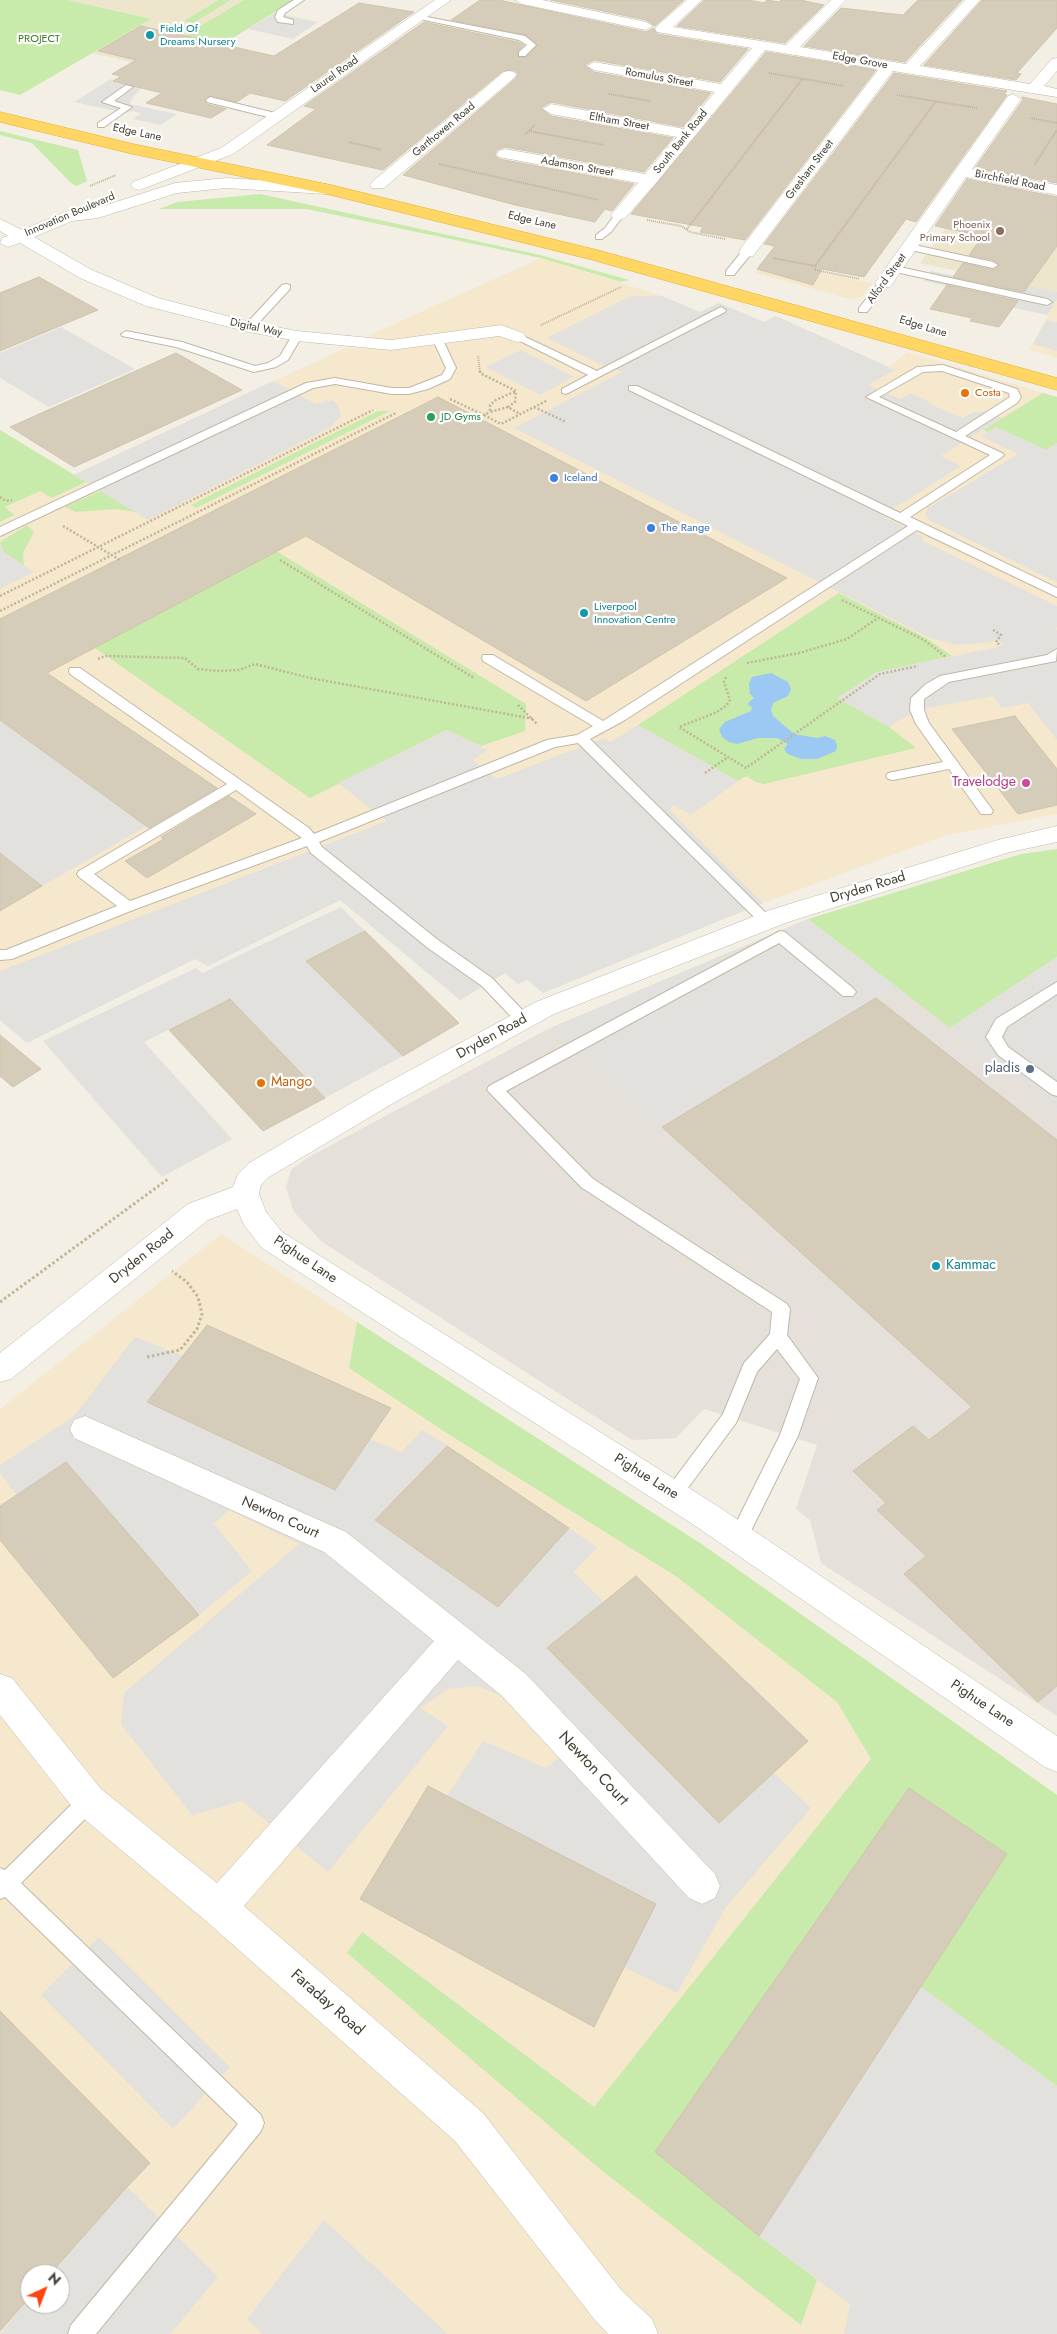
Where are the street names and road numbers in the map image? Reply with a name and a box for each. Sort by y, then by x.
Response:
street label: Edge Grove [831,50,889,72]
street label: Laurel Road [309,54,361,96]
street label: Romulus Street [624,66,694,90]
street label: Garthowen Road [410,100,478,160]
street label: South Bank Road [651,107,711,177]
street label: Eltham Street [588,110,650,134]
street label: Edge Lane [112,121,162,145]
street label: Gresham Street [783,138,837,202]
street label: Adamson Street [540,154,614,180]
street label: Birchfield Road [974,168,1046,194]
street label: Innovation Boulevard [23,190,117,240]
street label: Edge Lane [507,209,557,233]
street label: Alford Street [864,251,910,307]
street label: Edge Lane [898,313,948,341]
street label: Digital Way [229,316,283,340]
street label: Dryden Road [828,869,908,907]
street label: Dryden Road [454,1011,530,1063]
street label: Dryden Road [106,1226,178,1288]
street label: Pighue Lane [270,1233,340,1287]
street label: Pighue Lane [611,1451,681,1503]
street label: Newton Court [239,1494,321,1542]
street label: Pighue Lane [947,1677,1017,1731]
street label: Newton Court [554,1728,632,1810]
street label: Faraday Road [286,1966,368,2040]

